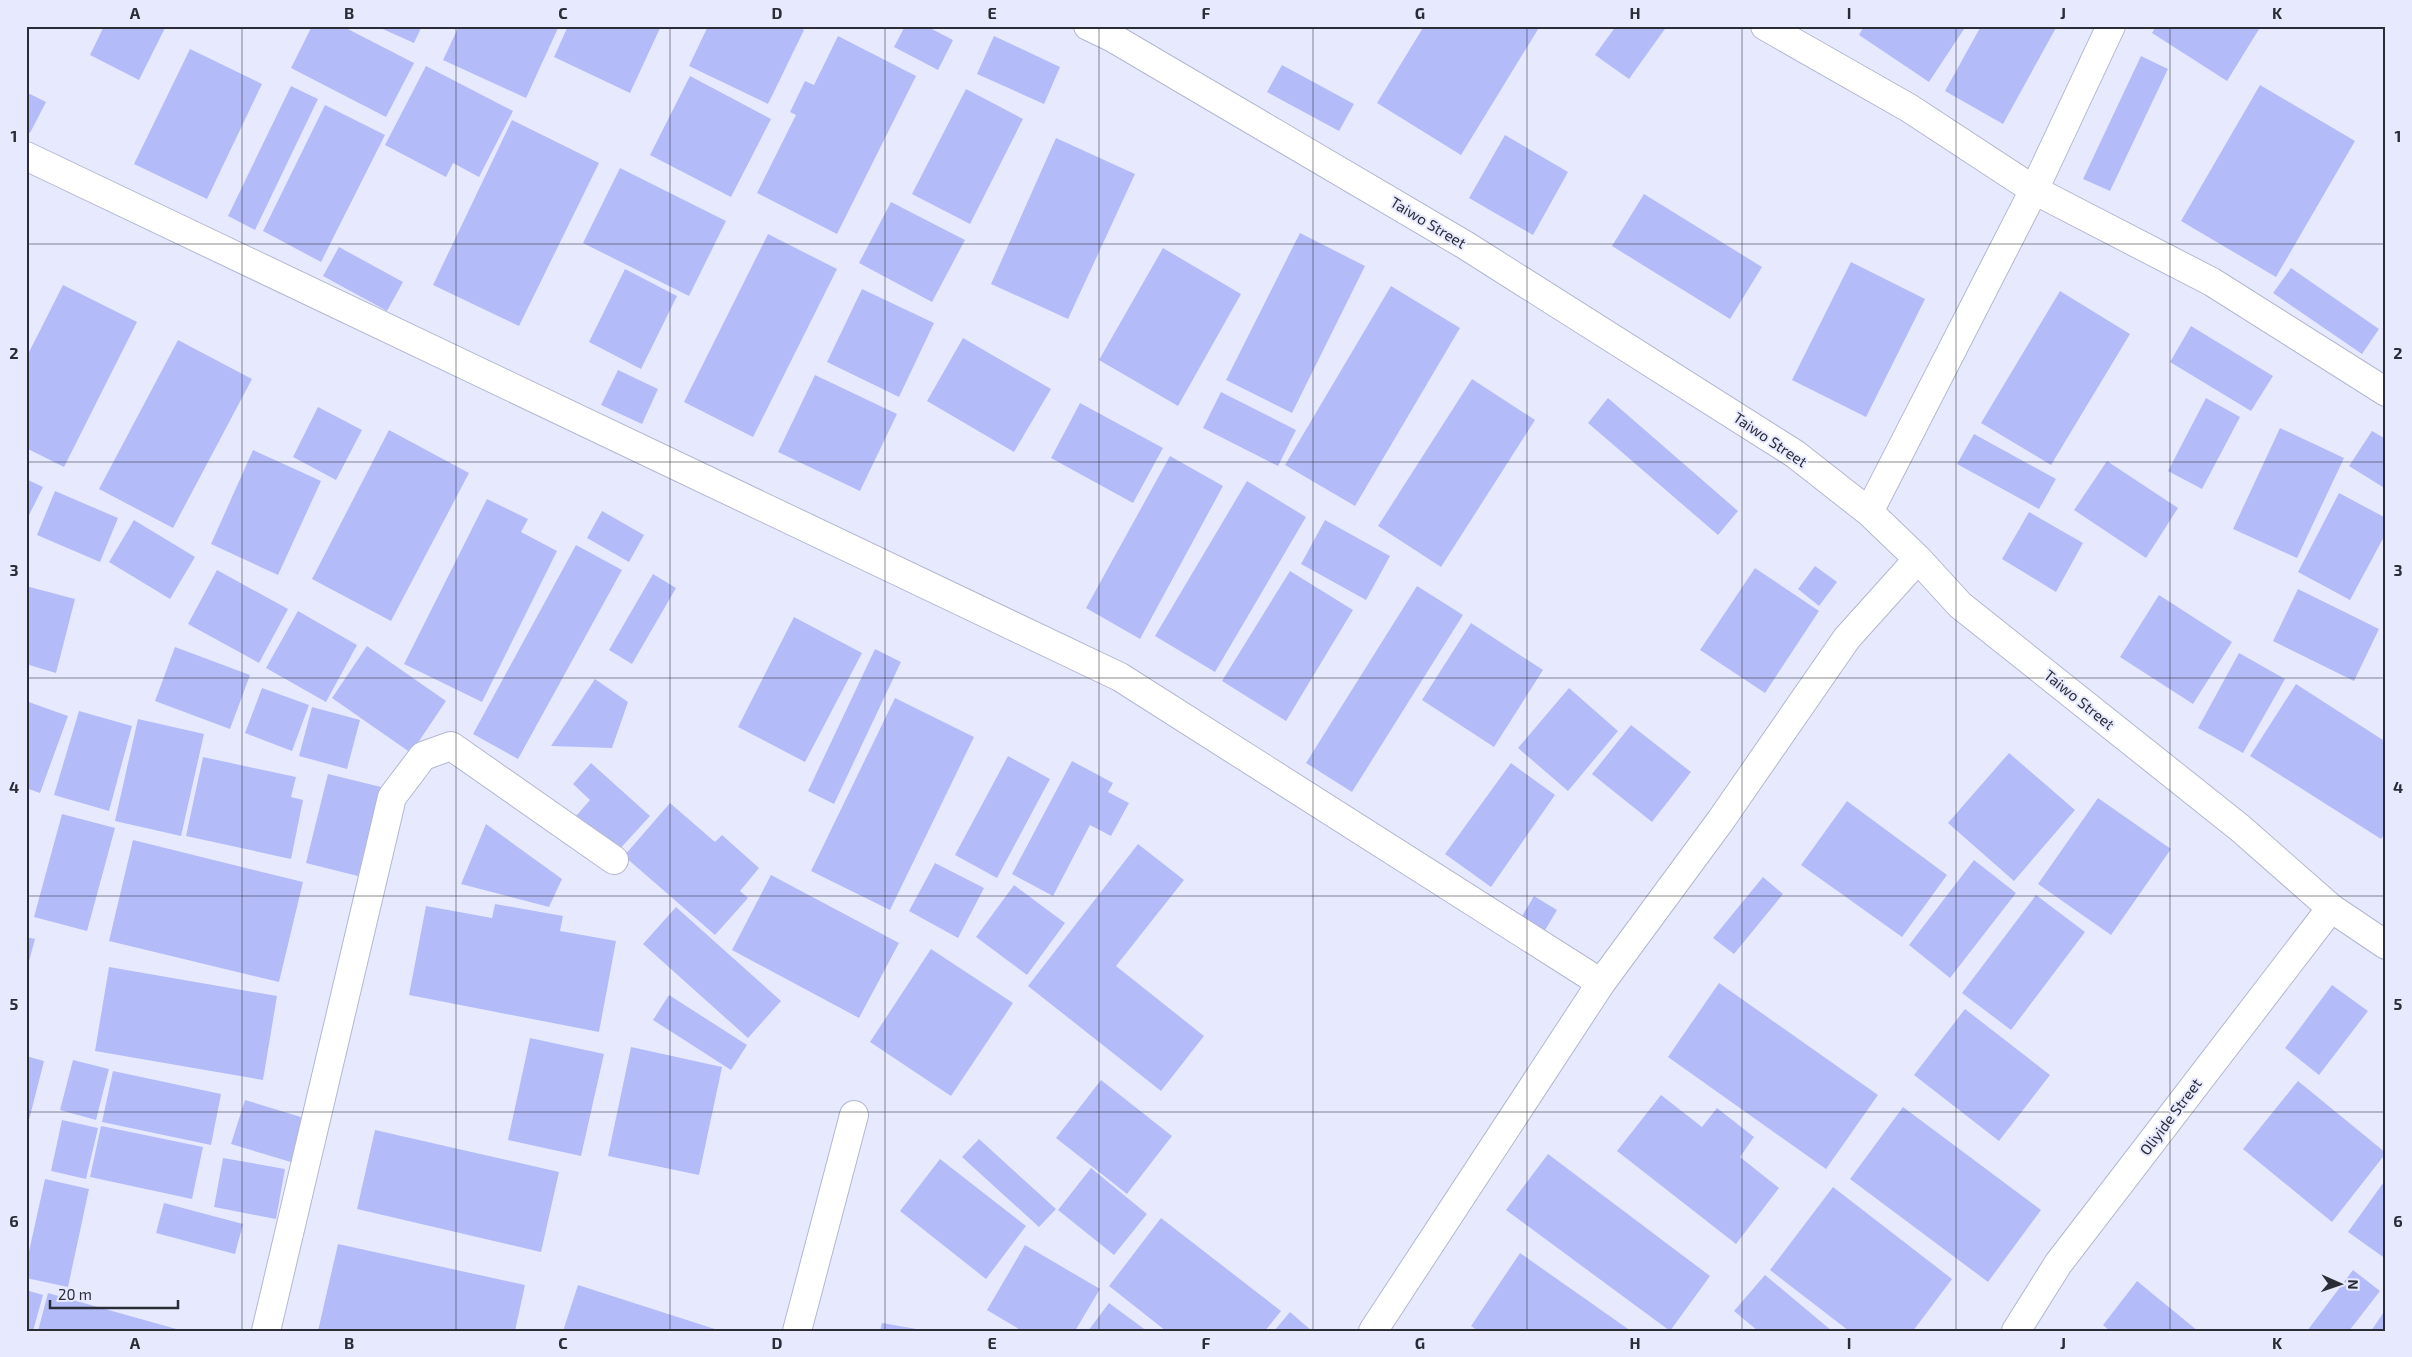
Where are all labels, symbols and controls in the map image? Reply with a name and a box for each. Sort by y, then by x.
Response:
text: A [130,3,141,22]
text: B [344,3,354,22]
text: C [558,3,568,22]
text: D [772,3,783,22]
text: E [987,3,997,22]
text: F [1202,3,1211,22]
text: G [1415,3,1425,22]
text: H [1629,3,1641,22]
text: I [1847,3,1851,22]
text: J [2060,3,2066,22]
text: K [2272,3,2283,22]
text: 1 [11,126,17,145]
text: 1 [2395,126,2401,145]
street label: Taiwo Street [1387,193,1470,252]
text: 2 [9,343,19,362]
text: 2 [2393,343,2403,362]
street label: Taiwo Street [1730,408,1811,471]
text: 3 [9,560,19,579]
text: 3 [2393,560,2403,579]
street label: Taiwo Street [2041,665,2119,733]
text: 4 [9,777,19,796]
text: 4 [2393,777,2403,796]
text: 5 [10,994,19,1013]
text: 5 [2394,994,2403,1013]
street label: Oliyide Street [2135,1074,2205,1158]
text: 6 [9,1211,19,1230]
text: 6 [2393,1211,2403,1230]
north arrow [2314,1260,2364,1310]
scale bar [50,1277,178,1309]
text: N [2345,1279,2362,1290]
text: 20 m [58,1285,92,1303]
text: A [130,1333,141,1352]
text: B [344,1333,354,1352]
text: C [558,1333,568,1352]
text: D [772,1333,783,1352]
text: E [987,1333,997,1352]
text: F [1202,1333,1211,1352]
text: G [1415,1333,1425,1352]
text: H [1629,1333,1641,1352]
text: I [1847,1333,1851,1352]
text: J [2060,1333,2066,1352]
text: K [2272,1333,2283,1352]

